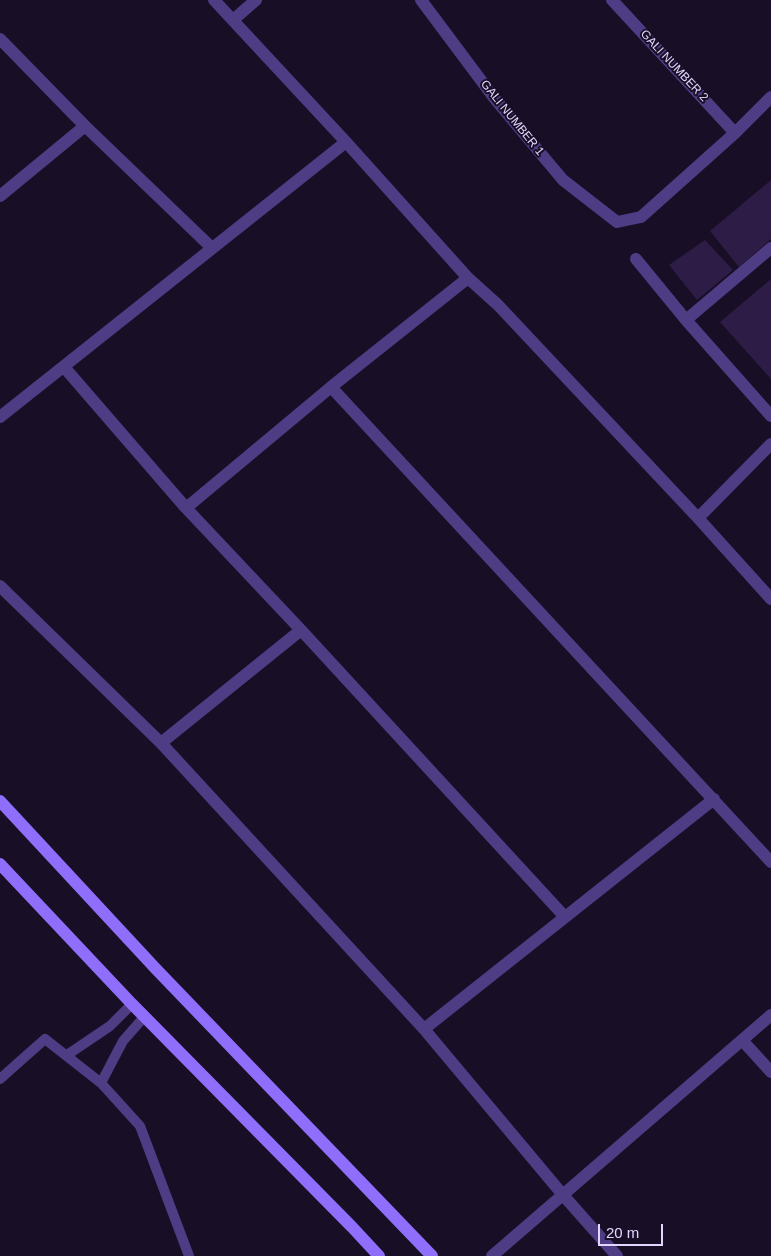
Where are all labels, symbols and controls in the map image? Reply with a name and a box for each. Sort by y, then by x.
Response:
street label: GALI NUMBER 2 [637,27,711,105]
street label: GALI NUMBER 1 [477,77,547,159]
scale bar [601,1214,666,1246]
text: 20 m [606,1224,639,1241]

